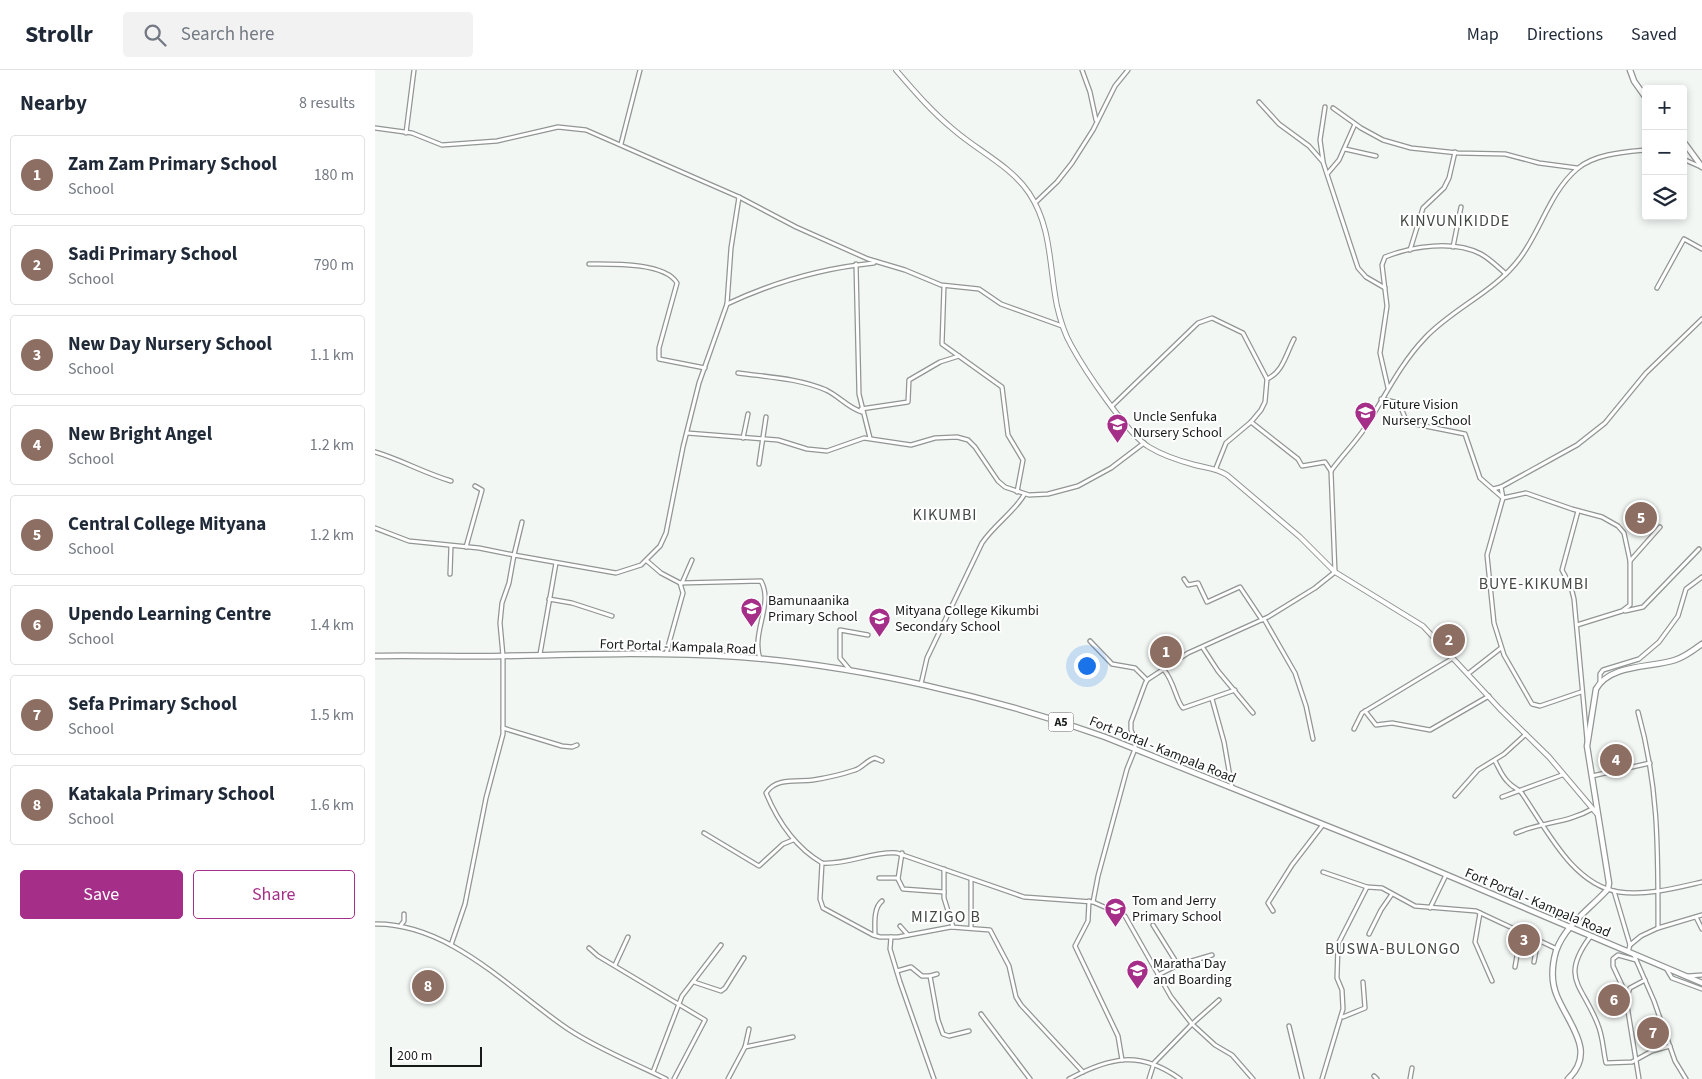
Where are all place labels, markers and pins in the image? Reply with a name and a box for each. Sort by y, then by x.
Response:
place label: Future Vision Nursery School [1382,395,1471,431]
school or university icon: Future Vision Nursery School [1354,400,1378,431]
place label: Uncle Senfuka Nursery School [1133,407,1222,443]
school or university icon: Uncle Senfuka Nursery School [1105,412,1129,443]
pin: 5 [1625,499,1657,537]
place label: Bamunaanika Primary School [768,591,858,627]
school or university icon: Bamunaanika Primary School [740,596,764,627]
place label: Mityana College Kikumbi Secondary School [895,601,1039,637]
school or university icon: Mityana College Kikumbi Secondary School [867,606,891,637]
pin: 2 [1433,621,1465,659]
pin: 1 [1150,633,1182,671]
pin: 4 [1600,741,1632,779]
place label: Tom and Jerry Primary School [1132,891,1222,927]
school or university icon: Tom and Jerry Primary School [1104,896,1128,927]
pin: 3 [1508,921,1540,959]
place label: Maratha Day and Boarding [1153,954,1232,990]
school or university icon: Maratha Day and Boarding [1125,959,1149,990]
pin: 8 [412,967,444,1005]
pin: 6 [1598,981,1630,1019]
pin: 7 [1637,1014,1669,1052]

